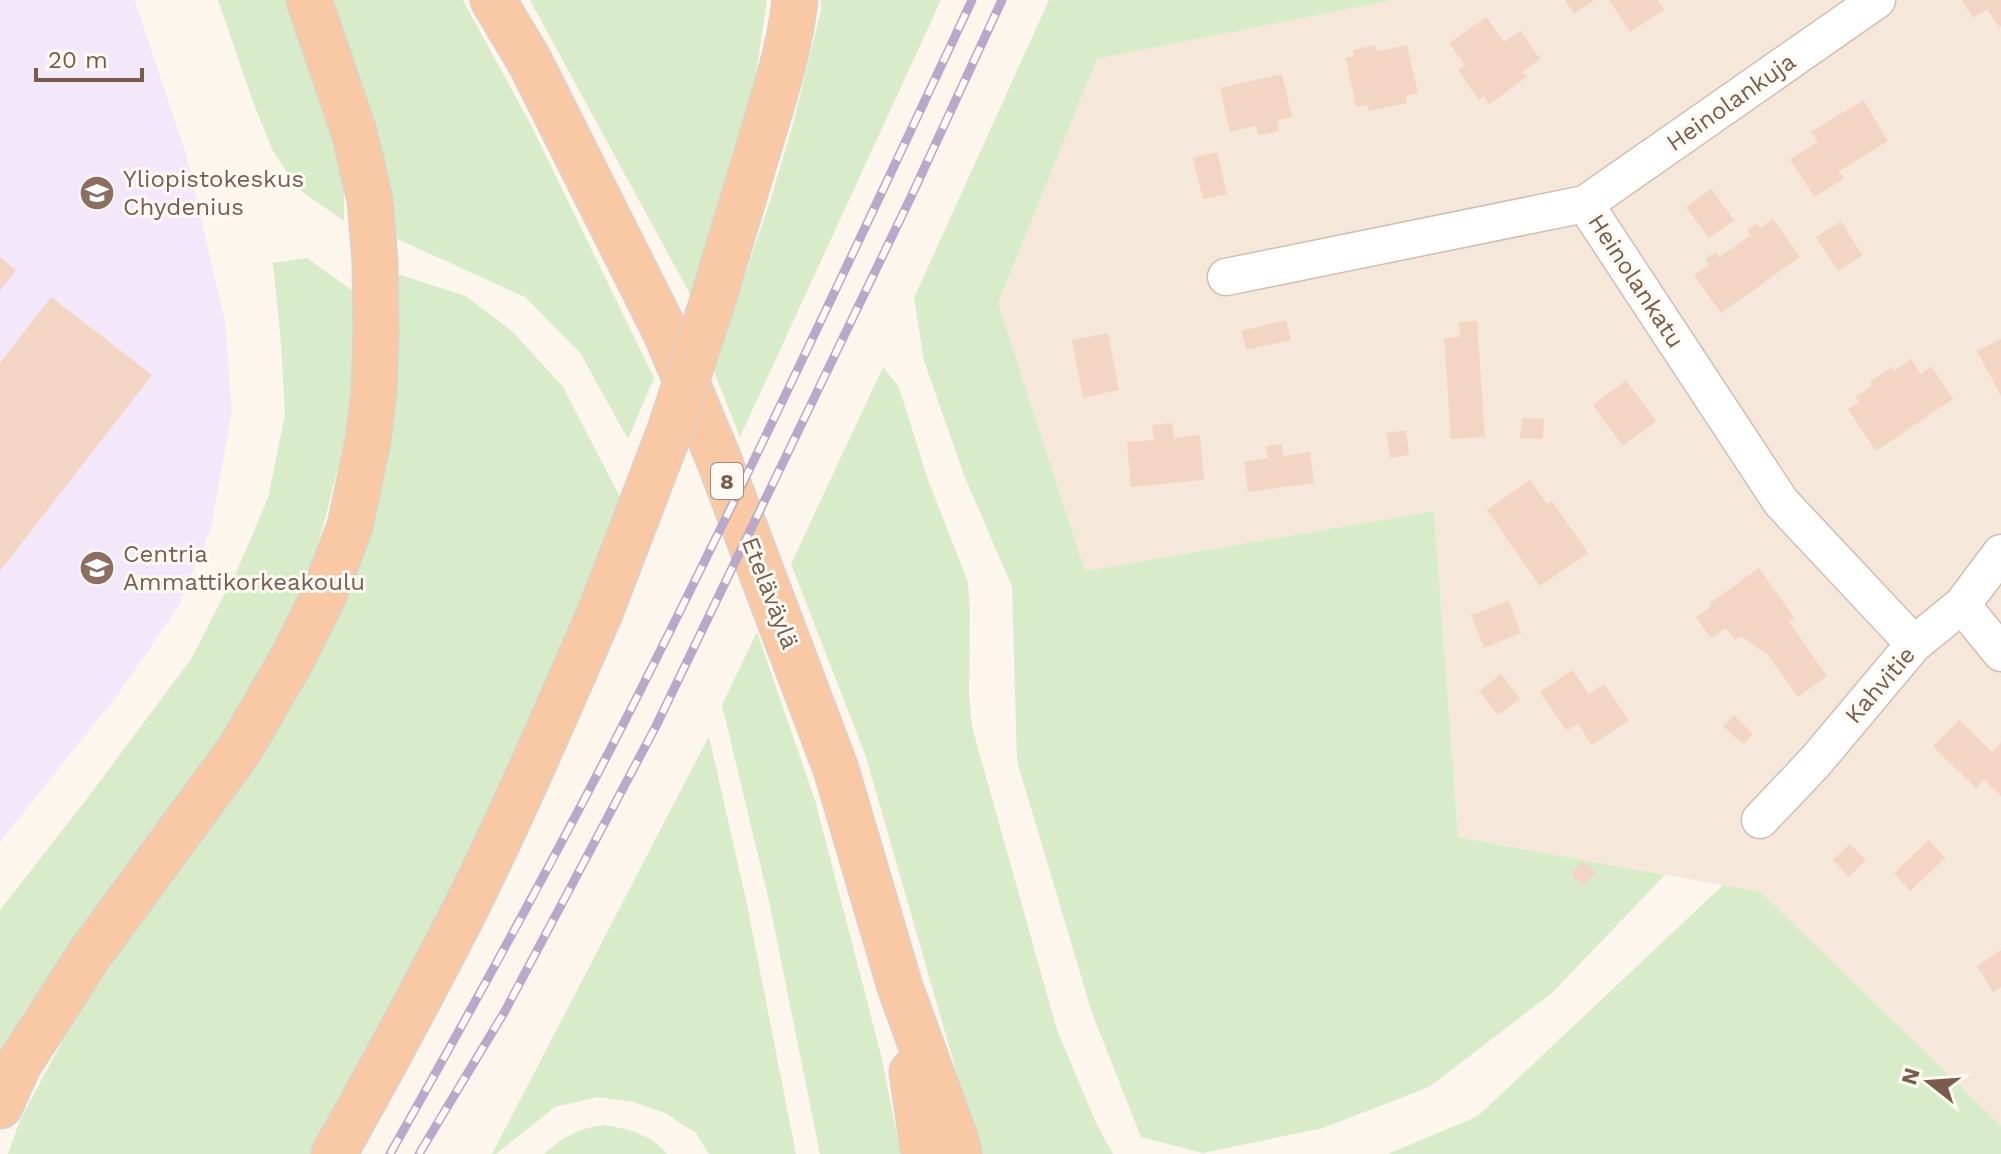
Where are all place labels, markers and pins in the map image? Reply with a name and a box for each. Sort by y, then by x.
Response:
place label: Yliopistokeskus Chydenius [123,165,304,221]
school or university icon: Yliopistokeskus Chydenius [78,174,116,212]
place label: Centria Ammattikorkeakoulu [123,540,365,596]
school or university icon: Centria Ammattikorkeakoulu [78,549,116,587]

